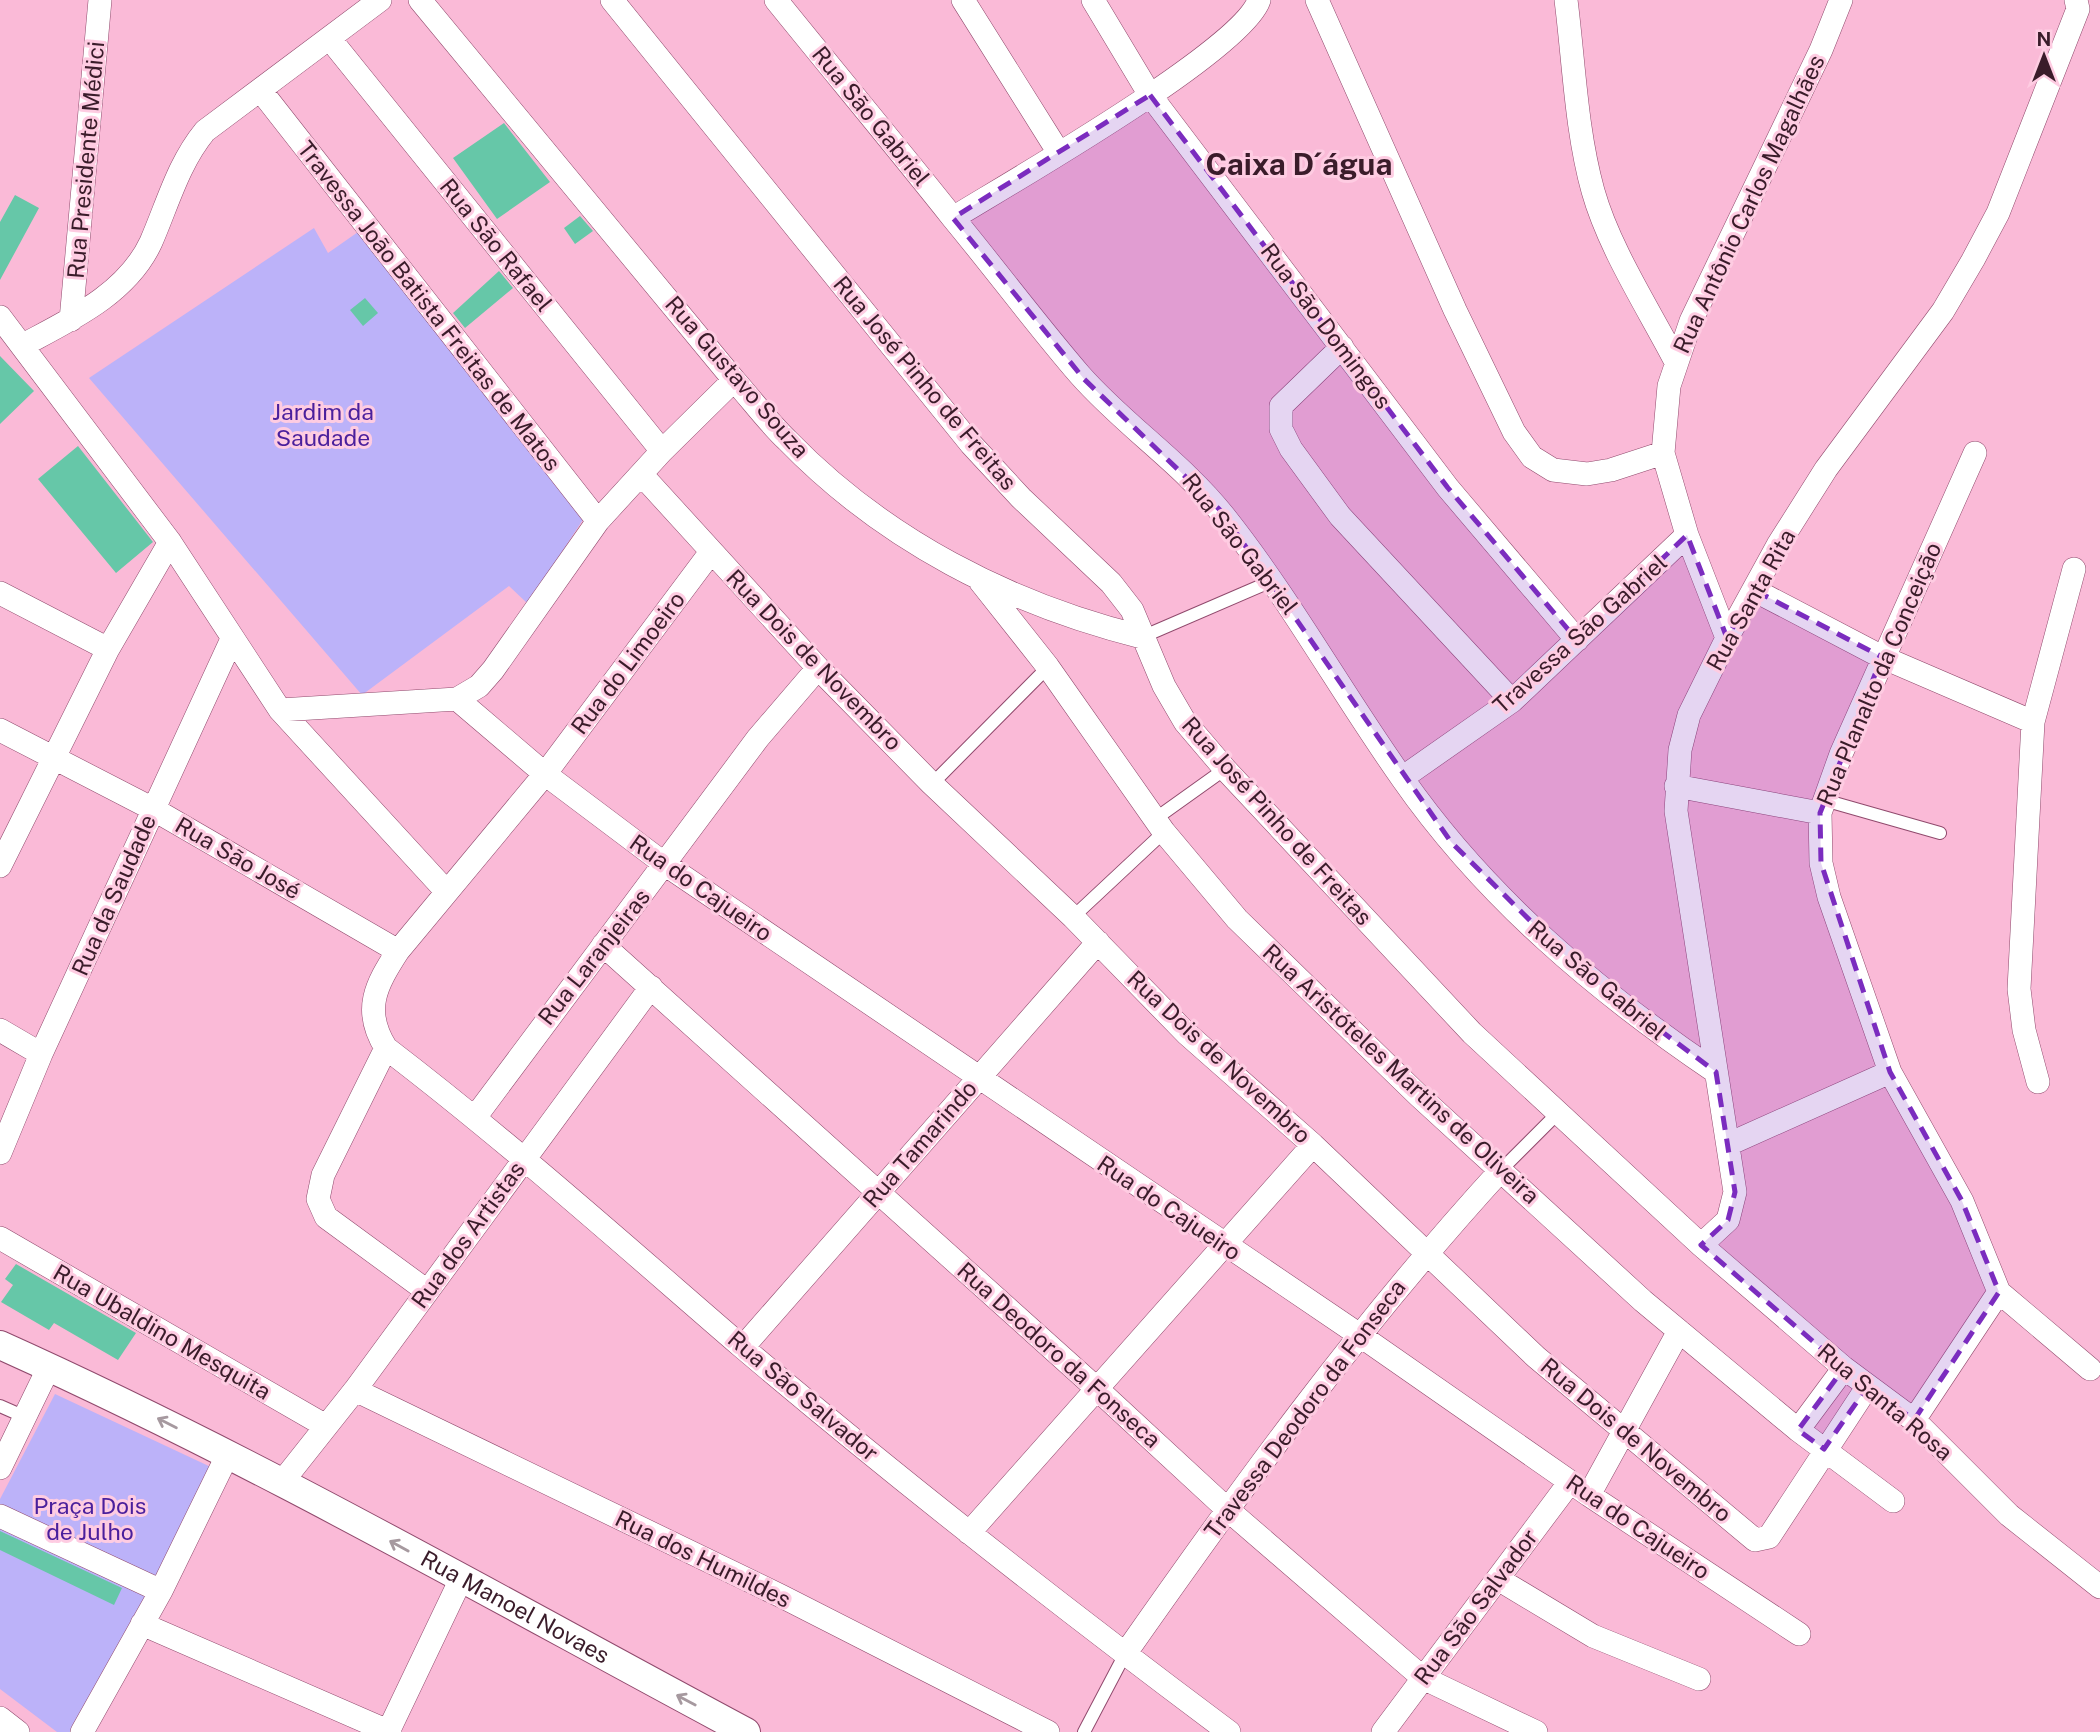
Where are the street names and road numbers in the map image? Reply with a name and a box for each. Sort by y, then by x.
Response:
street label: Rua Presidente Médici [62,40,109,280]
street label: Rua São Gabriel [807,41,936,191]
street label: Rua Antônio Carlos Magalhães [1667,50,1830,357]
street label: Travessa João Batista Freitas de Matos [292,135,567,476]
street label: Rua São Rafael [435,173,558,317]
street label: Rua São Domingos [1255,238,1397,414]
street label: Rua José Pinho de Freitas [828,270,1023,495]
street label: Rua Gustavo Souza [660,290,815,463]
street label: Rua São Gabriel [1177,468,1304,620]
street label: Rua Santa Rita [1701,524,1801,675]
street label: Rua Planalto da Conceição [1811,538,1946,810]
street label: Travessa São Gabriel [1487,549,1672,719]
street label: Rua Dois de Novembro [721,564,908,756]
street label: Rua do Limoeiro [565,586,690,739]
street label: Rua José Pinho de Freitas [1177,711,1378,930]
street label: Rua da Saudade [66,810,161,979]
street label: Rua São José [171,811,306,904]
street label: Rua do Cajueiro [625,829,778,947]
street label: Rua Laranjeiras [532,883,655,1030]
street label: Rua São Gabriel [1523,914,1672,1045]
street label: Rua Aristóteles Martins de Oliveira [1258,938,1545,1209]
street label: Rua Dois de Novembro [1122,965,1316,1149]
street label: Rua Tamarindo [857,1075,982,1213]
street label: Rua do Cajueiro [1092,1150,1246,1266]
street label: Rua dos Artistas [405,1156,530,1313]
street label: Rua Deodoro da Fonseca [952,1256,1166,1453]
street label: Rua Ubaldino Mesquita [49,1258,276,1405]
street label: Travessa Deodoro da Fonseca [1199,1274,1411,1543]
street label: Rua São Salvador [723,1325,884,1466]
street label: Rua Santa Rosa [1812,1337,1958,1466]
street label: Rua Dois de Novembro [1536,1352,1737,1527]
street label: Rua do Cajueiro [1561,1469,1715,1585]
street label: Rua dos Humildes [611,1504,795,1613]
street label: Rua São Salvador [1408,1524,1543,1690]
street label: Rua Manoel Novaes [416,1544,614,1669]

